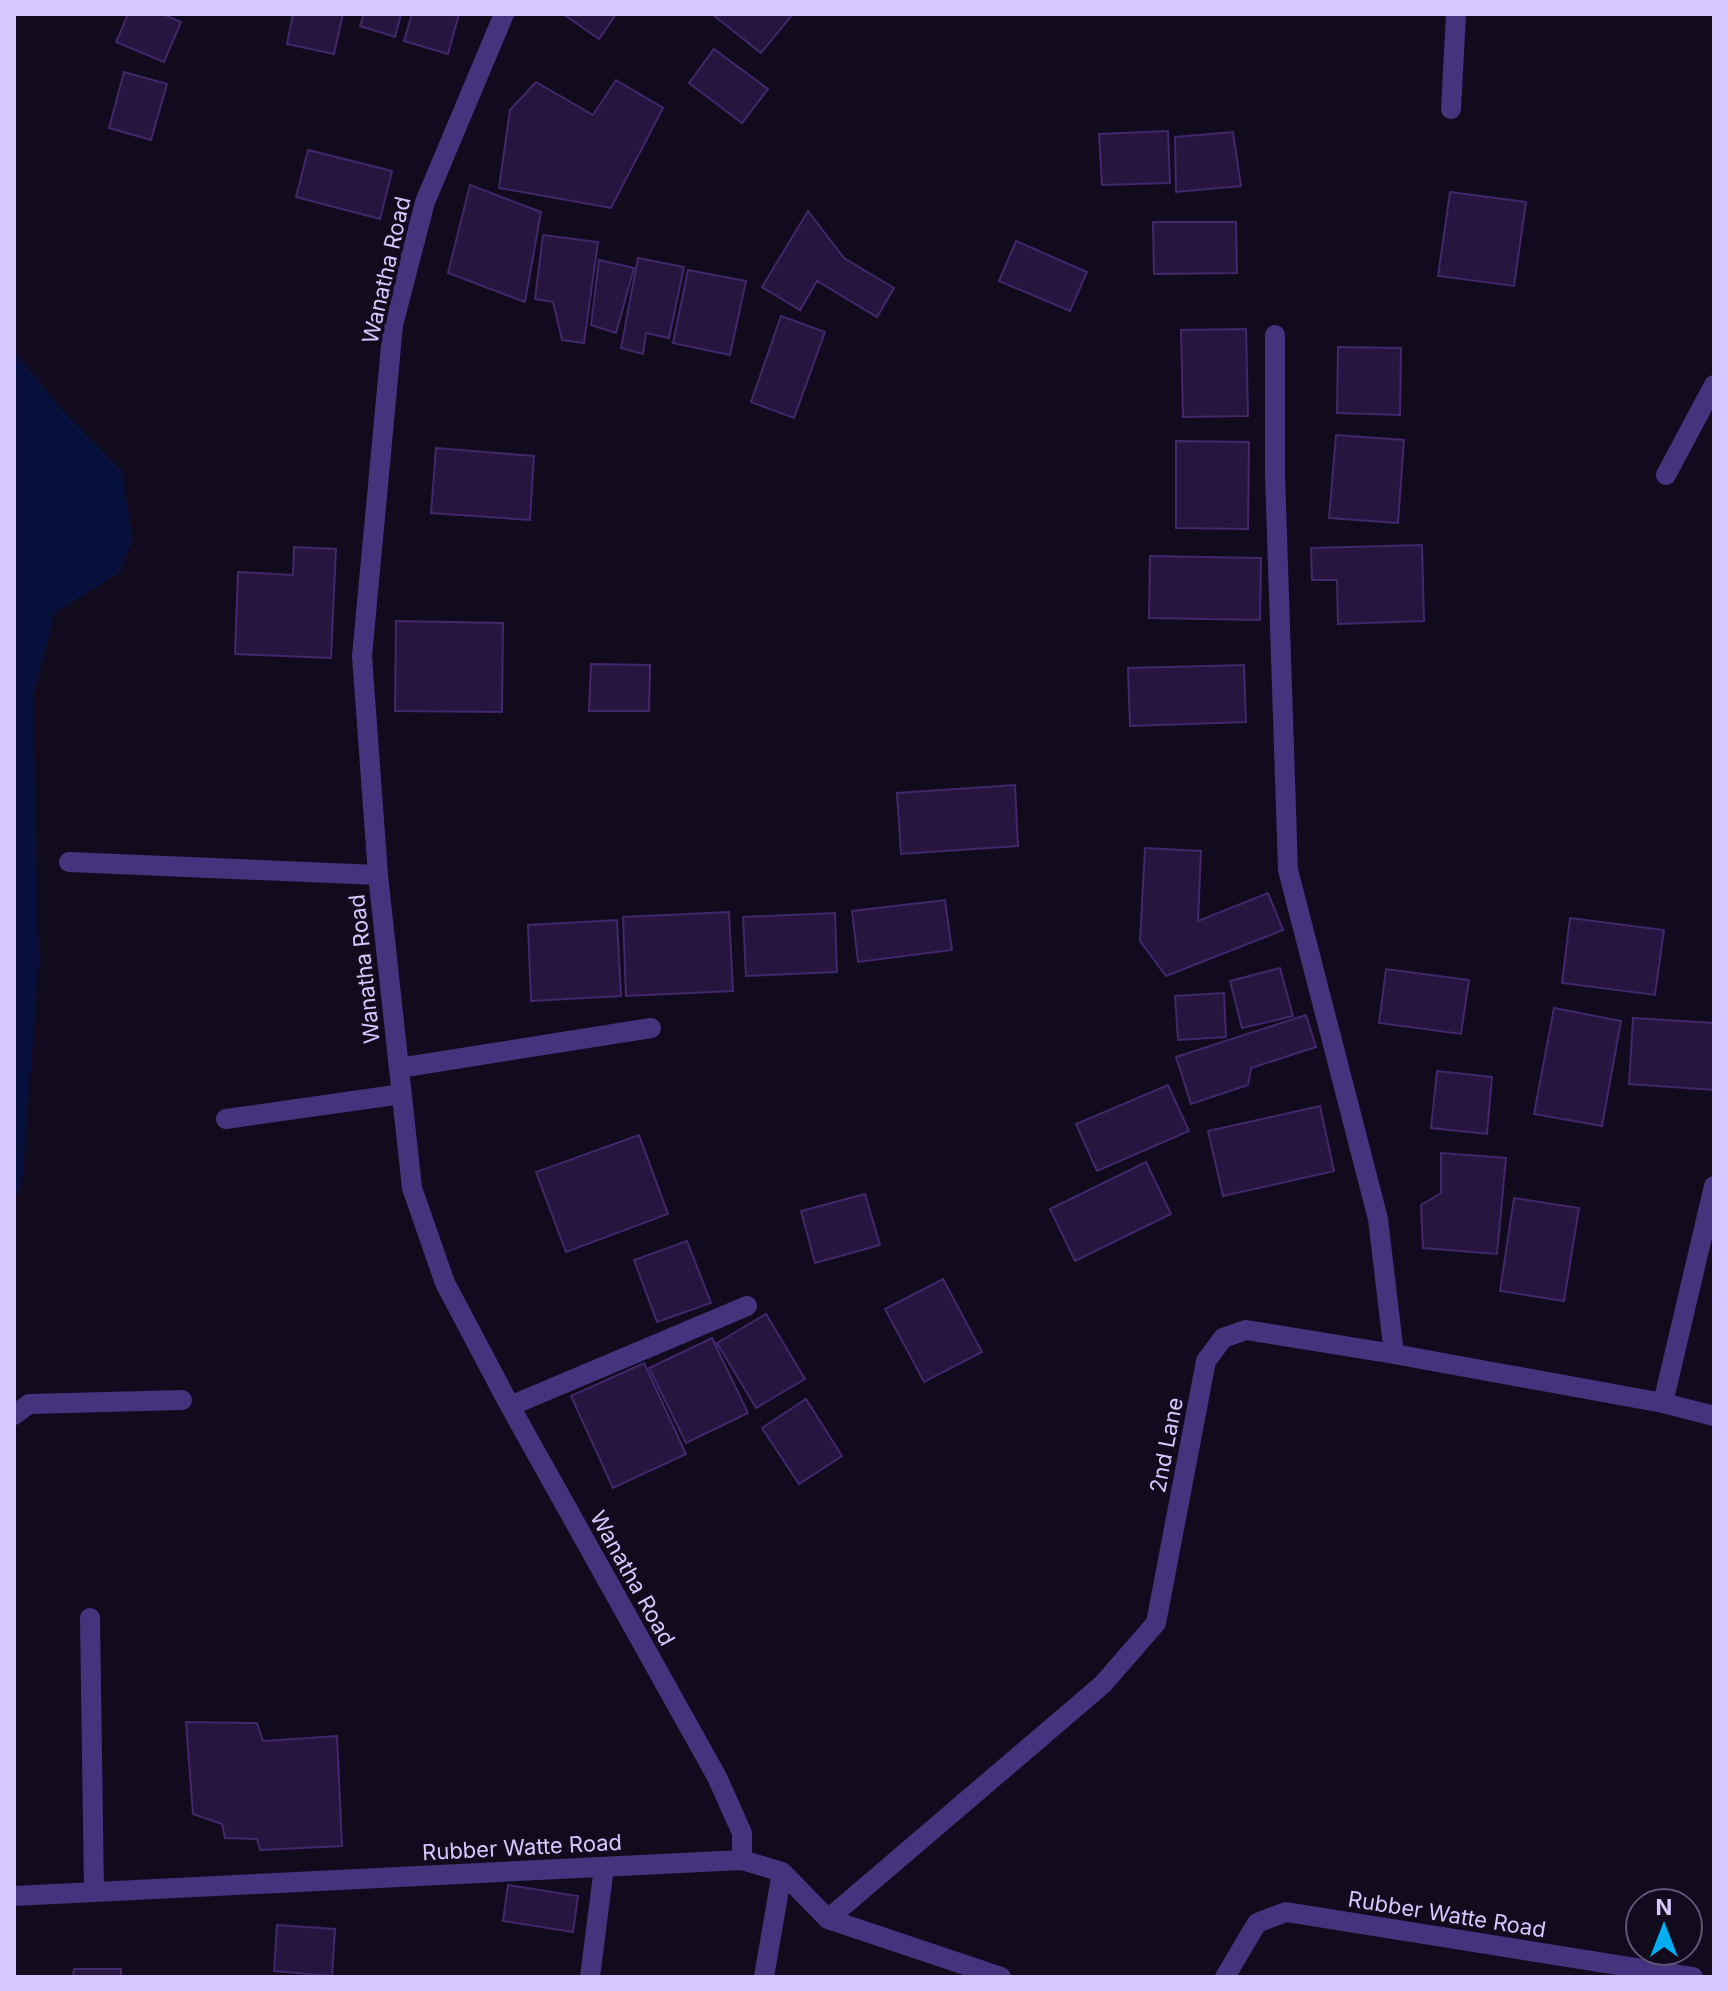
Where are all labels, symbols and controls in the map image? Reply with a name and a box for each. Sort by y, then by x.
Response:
street label: Wanatha Road [356,194,416,346]
street label: Wanatha Road [343,893,385,1045]
street label: 2nd Lane [1144,1395,1188,1495]
street label: Wanatha Road [585,1506,681,1650]
street label: Rubber Watte Road [421,1829,623,1865]
street label: Rubber Watte Road [1346,1886,1548,1942]
north arrow [1624,1887,1704,1967]
text: N [1656,1894,1672,1920]

